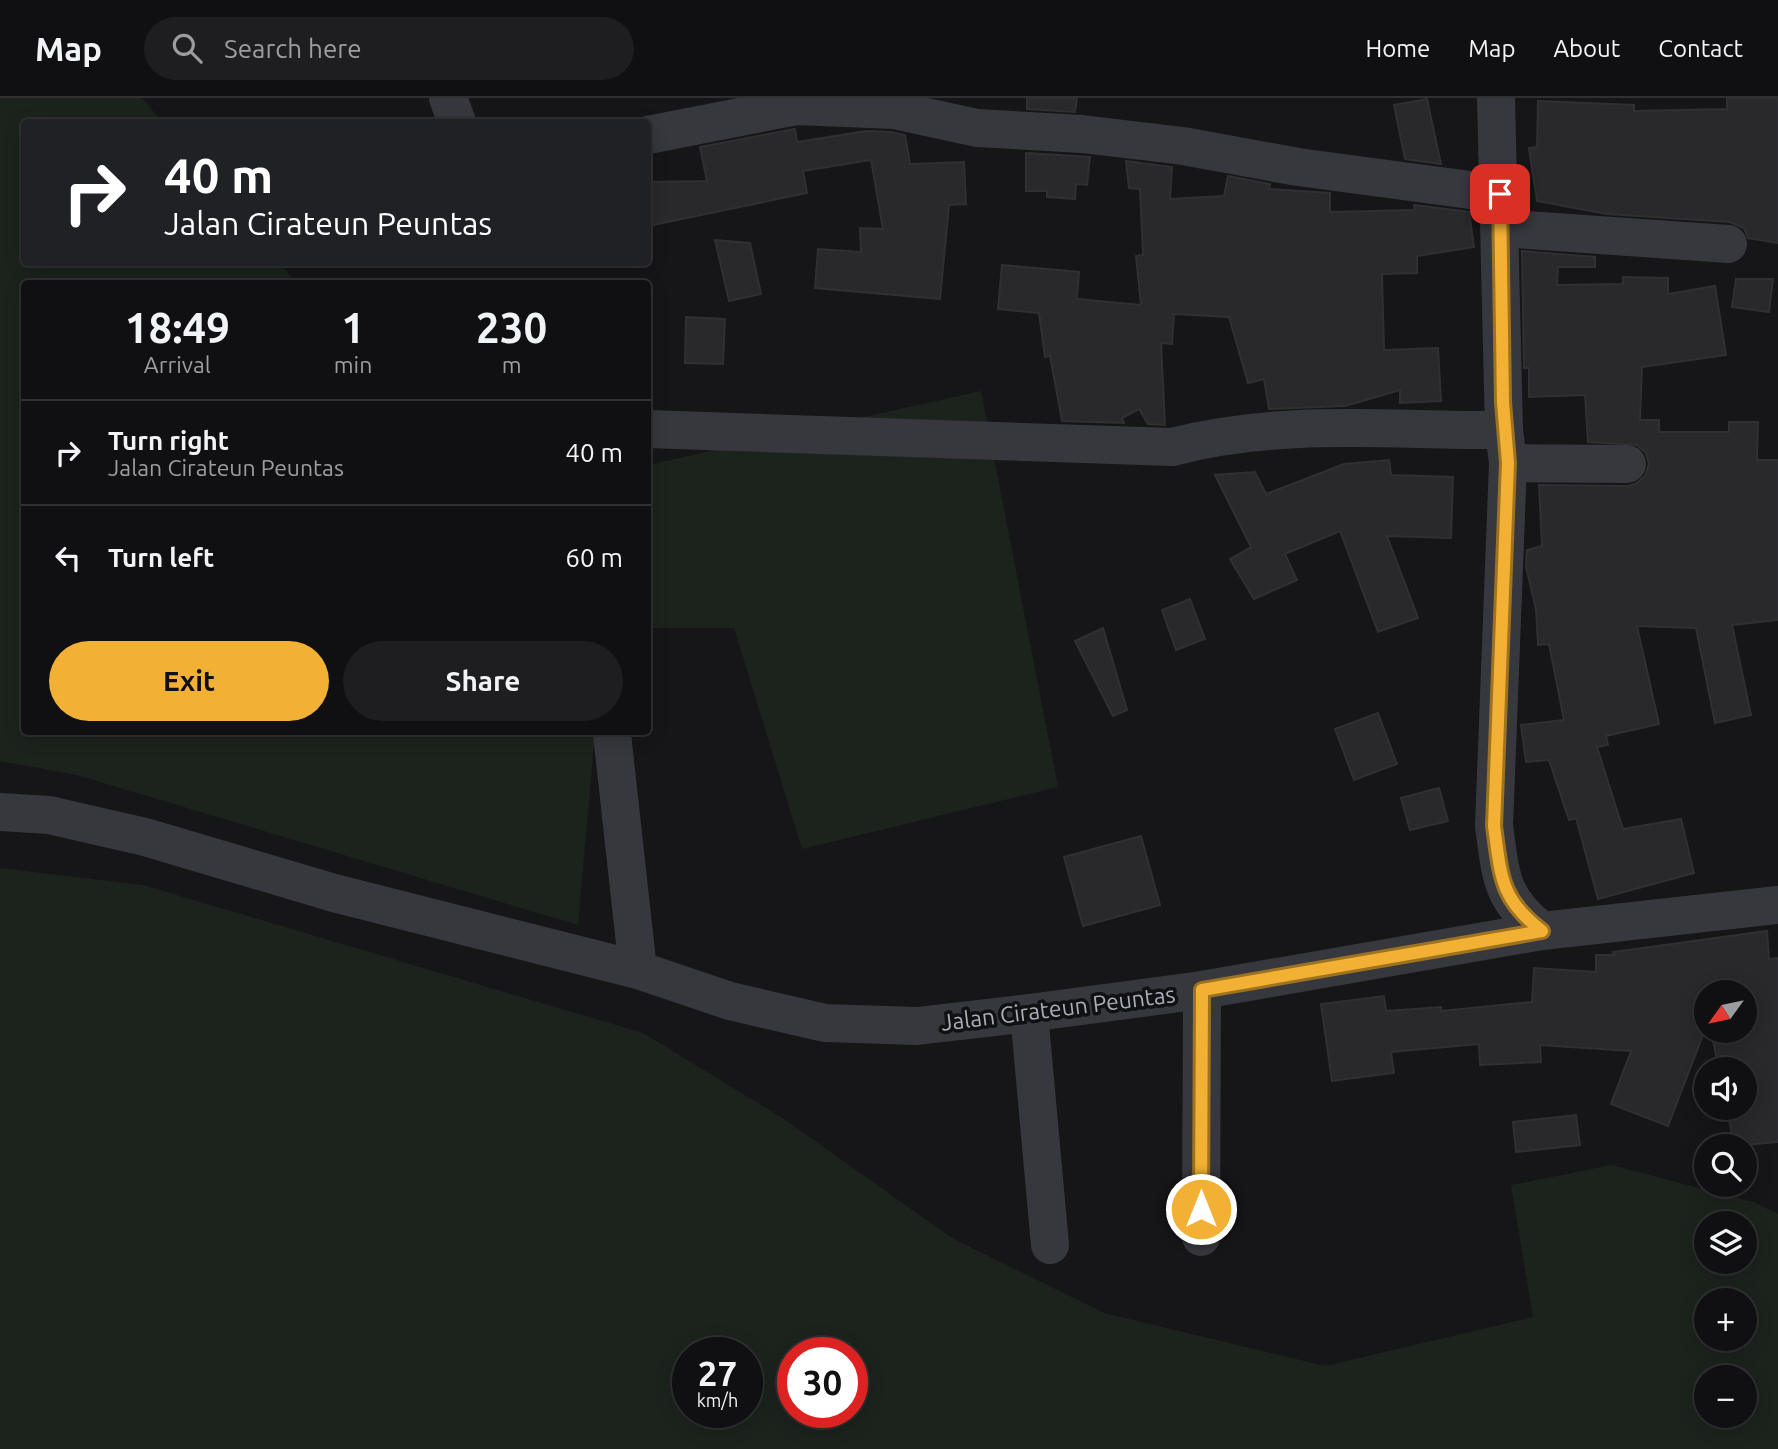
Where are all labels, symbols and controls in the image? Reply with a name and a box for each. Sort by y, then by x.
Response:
search box [144,17,634,80]
icon: search [168,29,206,67]
text: Map [35,30,102,67]
text: Search here [224,34,362,63]
text: Home [1365,35,1430,62]
text: Map [1468,35,1515,62]
text: About [1553,35,1620,62]
text: Contact [1658,35,1743,62]
icon: right [49,147,140,238]
text: 40 m [164,147,273,202]
pin [1470,164,1530,224]
icon: arrive [1481,175,1519,213]
text: Jalan Cirateun Peuntas [164,205,492,241]
text: 18:49 [125,304,230,351]
text: 1 [341,304,365,351]
text: 230 [476,304,547,351]
text: Arrival [144,352,211,377]
text: min [334,352,372,377]
text: m [502,352,522,377]
text: Turn right [108,426,229,455]
icon: right [49,434,87,472]
text: 40 m [565,438,623,467]
text: Jalan Cirateun Peuntas [108,455,344,480]
icon: left [49,539,87,577]
text: Turn left [108,543,214,572]
text: 60 m [565,543,623,572]
button: Exit [49,641,329,721]
button: Share [343,641,623,721]
north arrow [1694,980,1757,1043]
map controls [1694,980,1757,1428]
street label: Jalan Cirateun Peuntas [939,981,1177,1035]
button: sound [1694,1057,1757,1120]
button: search [1694,1134,1757,1197]
position arrow [1164,1172,1238,1246]
button: layers [1694,1211,1757,1274]
button: + [1694,1288,1757,1351]
speed limit sign: 30 [777,1337,868,1428]
text: 27 [698,1353,737,1393]
button: − [1694,1365,1757,1428]
text: km/h [697,1390,738,1410]

